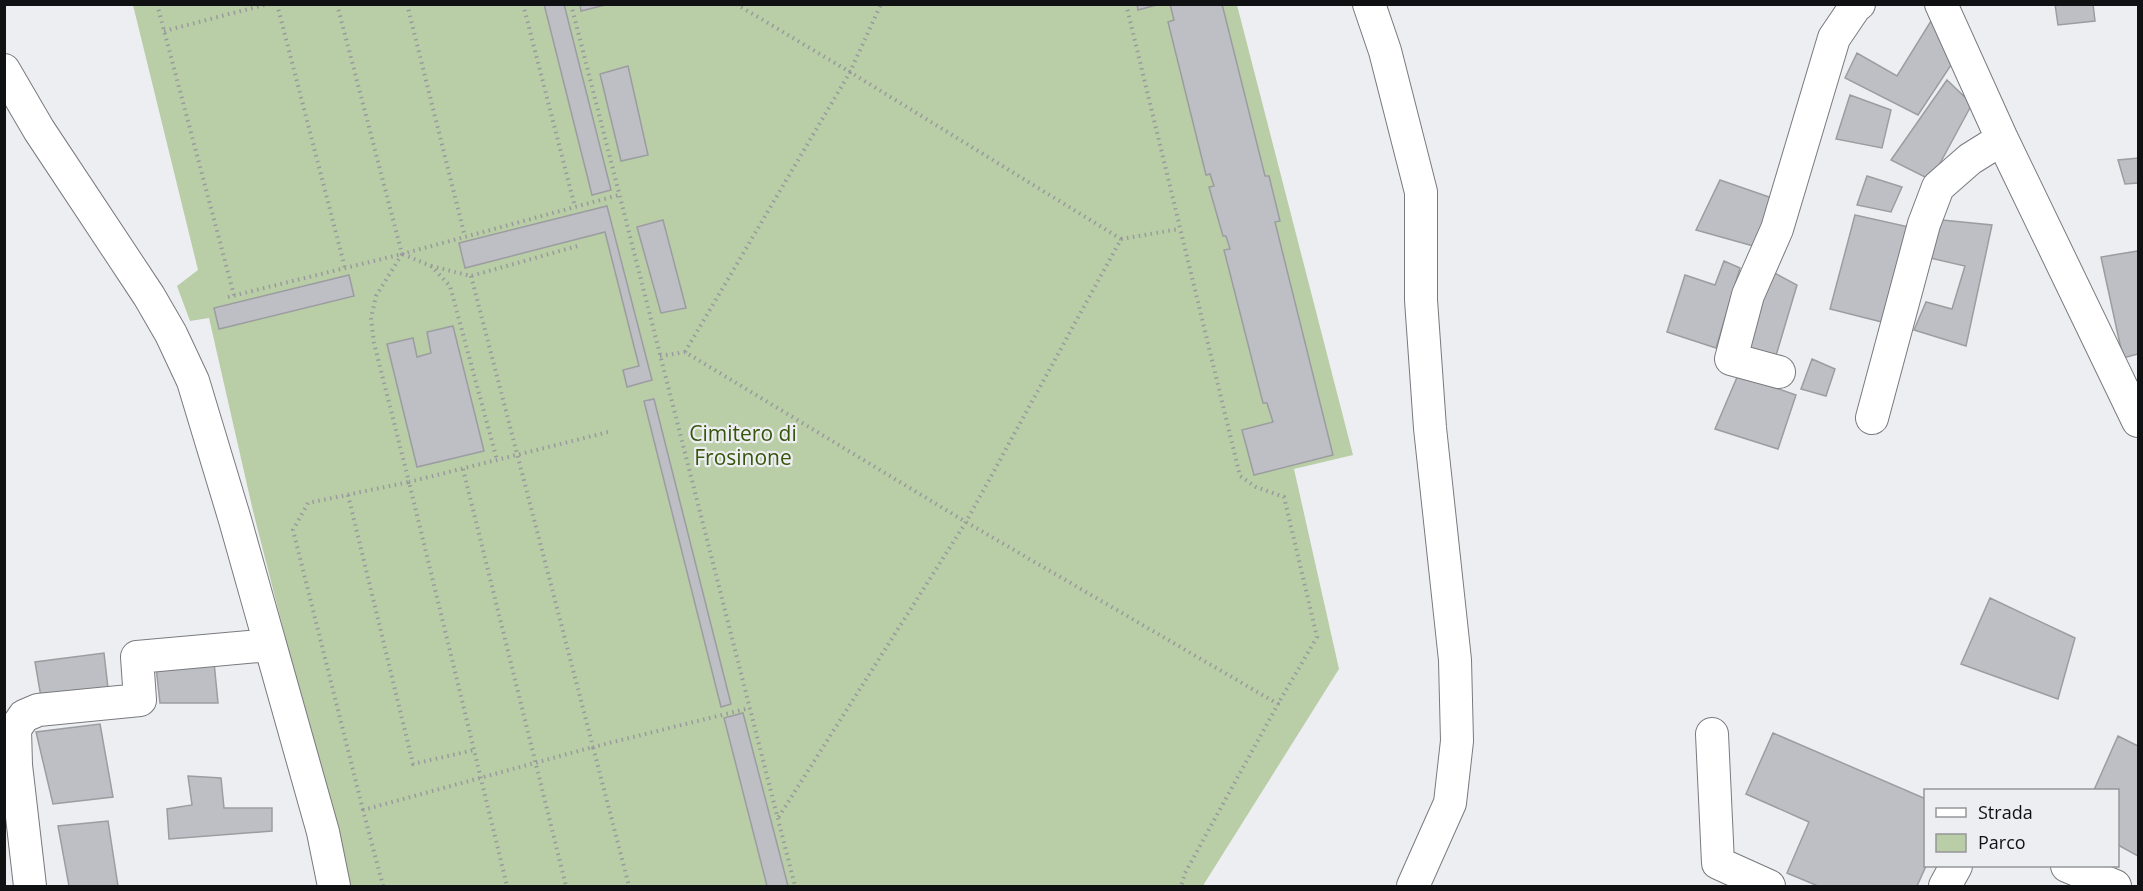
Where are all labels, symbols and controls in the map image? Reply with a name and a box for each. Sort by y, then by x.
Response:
park label: Cimitero di Frosinone [689,419,797,471]
legend [1924,789,2119,867]
text: Strada [1978,800,2033,824]
text: Parco [1978,830,2026,854]

